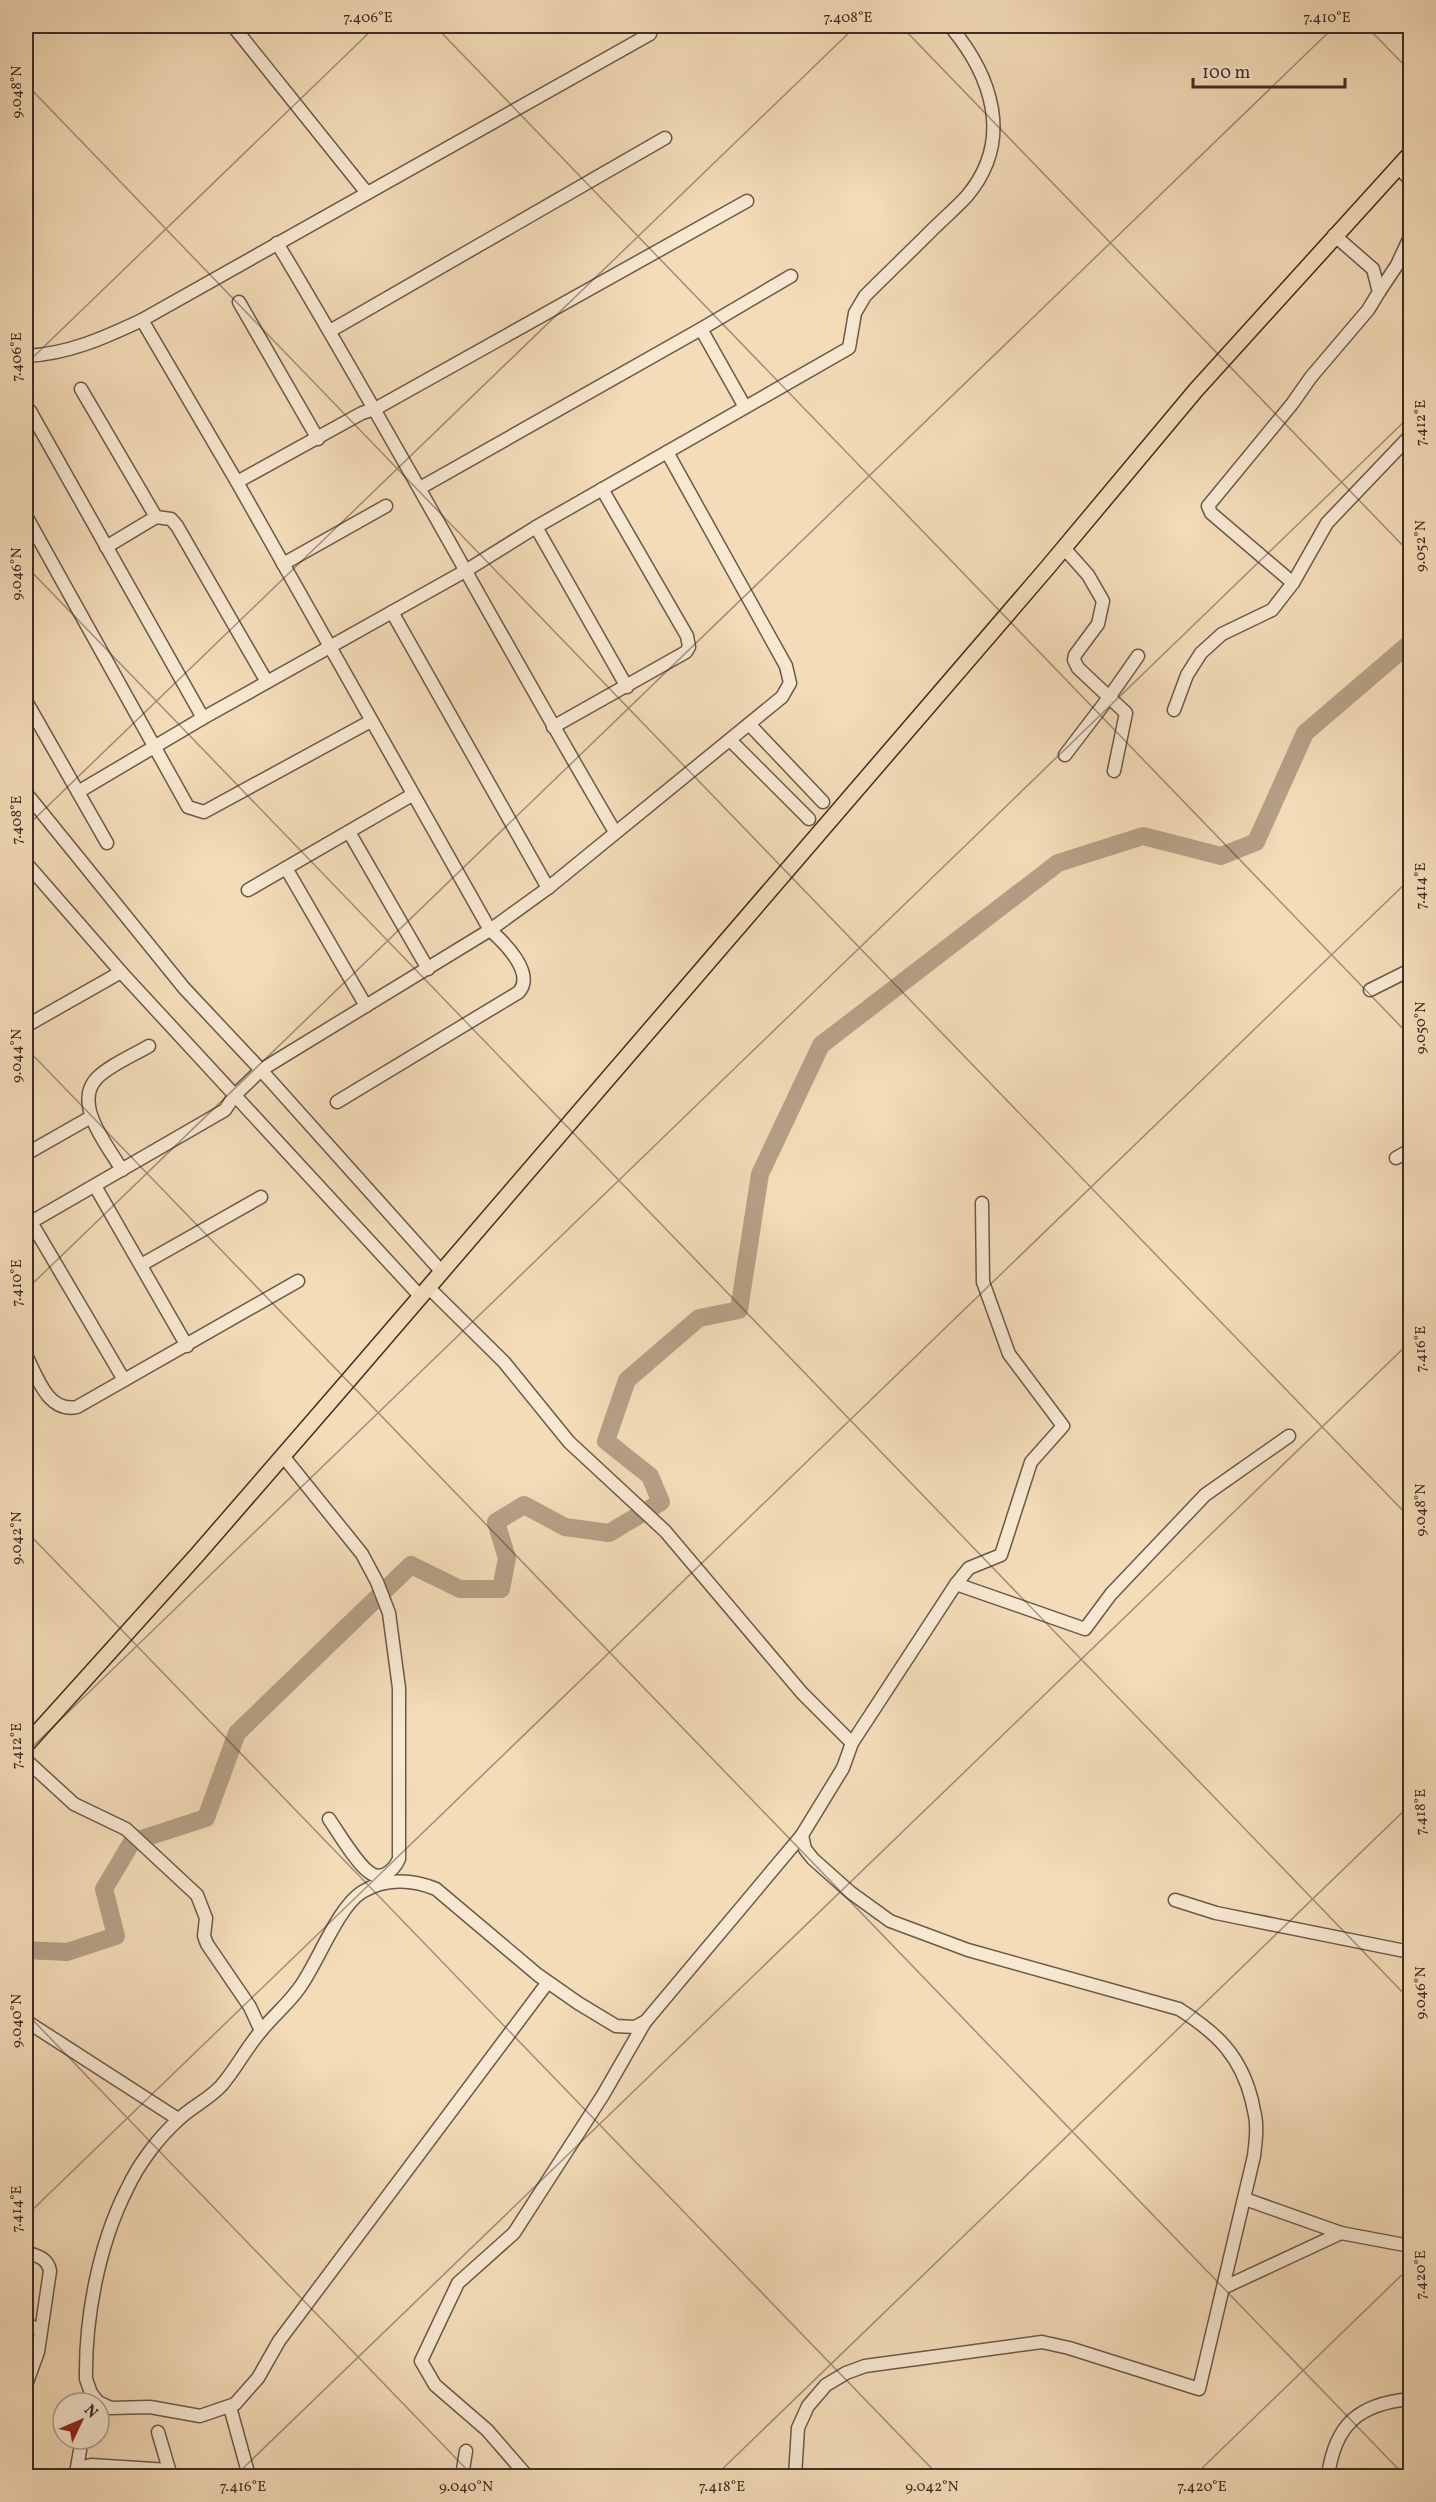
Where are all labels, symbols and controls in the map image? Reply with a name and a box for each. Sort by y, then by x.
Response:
text: 7.406°E [343,8,393,29]
text: 7.408°E [823,8,873,29]
text: 7.410°E [1303,8,1351,29]
scale bar [1193,51,1344,89]
text: 100 m [1202,61,1251,86]
text: 9.048°N [7,66,28,118]
text: 7.406°E [7,332,28,382]
text: 7.412°E [1411,400,1432,446]
text: 9.052°N [1411,520,1432,572]
text: 9.046°N [7,547,28,601]
text: 7.408°E [7,795,28,845]
text: 7.414°E [1411,862,1432,910]
text: 9.050°N [1411,1002,1432,1054]
text: 9.044°N [7,1029,28,1083]
text: 7.410°E [7,1259,28,1307]
text: 7.416°E [1411,1326,1432,1372]
text: 9.048°N [1411,1484,1432,1536]
text: 9.042°N [7,1511,28,1565]
text: 7.412°E [7,1723,28,1769]
text: 7.418°E [1411,1789,1432,1835]
text: 9.046°N [1411,1966,1432,2020]
text: 9.040°N [7,1994,28,2048]
text: 7.414°E [7,2185,28,2233]
text: 7.420°E [1411,2250,1432,2300]
north arrow [51,2391,111,2451]
text: N [78,2400,103,2424]
text: 7.416°E [220,2477,266,2498]
text: 9.040°N [439,2477,493,2498]
text: 7.418°E [699,2477,745,2498]
text: 9.042°N [905,2477,959,2498]
text: 7.420°E [1177,2477,1227,2498]

